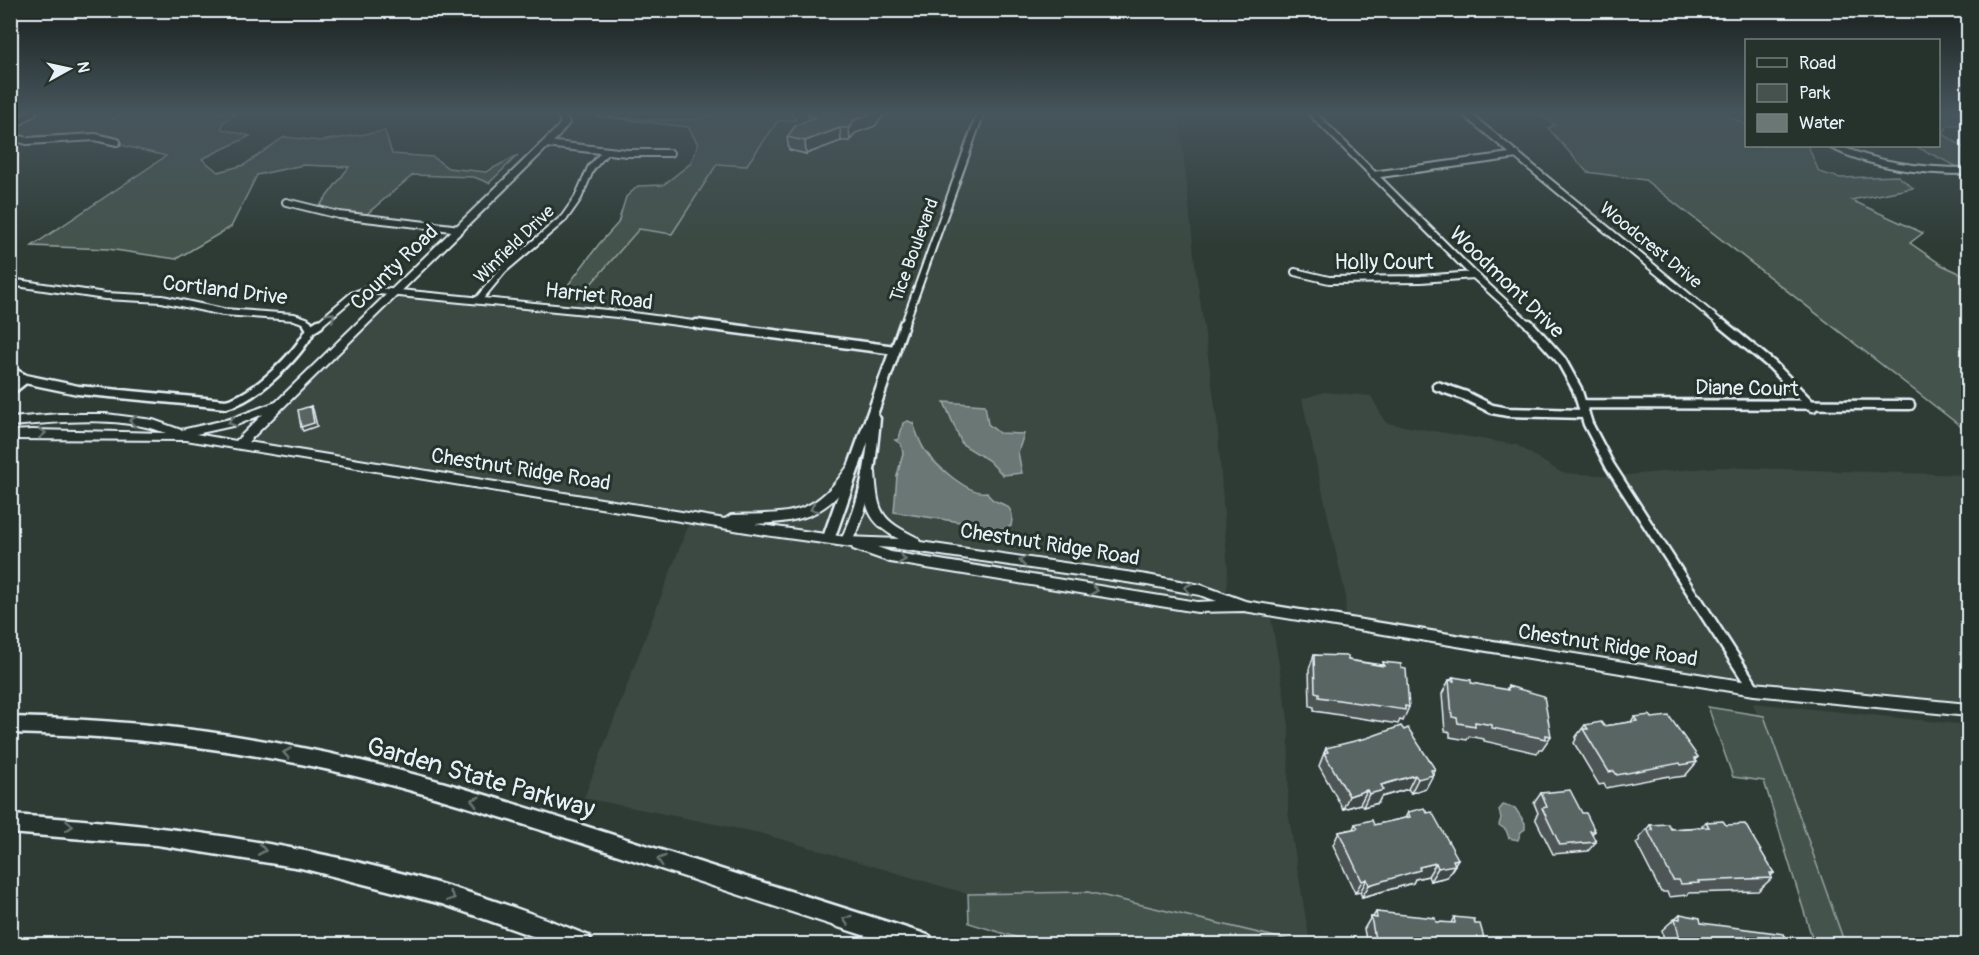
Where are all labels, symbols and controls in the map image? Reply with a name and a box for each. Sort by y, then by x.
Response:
north arrow [39,39,99,99]
legend [1745,39,1940,147]
text: Road [1799,52,1836,75]
text: N [72,60,94,74]
text: Park [1799,82,1831,105]
text: Water [1799,112,1845,135]
street label: Tice Boulevard [885,195,944,305]
street label: Woodcrest Drive [1595,197,1707,294]
street label: Winfield Drive [469,200,560,289]
street label: County Road [345,219,444,316]
street label: Woodmont Drive [1443,221,1570,345]
street label: Holly Court [1335,249,1434,276]
street label: Cortland Drive [161,269,290,312]
street label: Harriet Road [543,276,655,317]
one-way arrow [324,312,334,323]
street label: Diane Court [1695,374,1800,403]
one-way arrow [227,415,238,427]
one-way arrow [129,416,138,428]
one-way arrow [37,427,46,440]
street label: Chestnut Ridge Road [429,442,613,497]
one-way arrow [809,500,820,512]
street label: Chestnut Ridge Road [958,517,1142,572]
one-way arrow [897,552,907,564]
one-way arrow [1018,555,1028,568]
one-way arrow [1184,582,1194,595]
one-way arrow [1089,583,1099,596]
street label: Chestnut Ridge Road [1516,618,1700,673]
street label: Garden State Parkway [363,730,599,826]
one-way arrow [282,747,292,760]
one-way arrow [470,796,481,808]
one-way arrow [64,820,73,833]
one-way arrow [258,843,267,855]
one-way arrow [656,855,667,867]
one-way arrow [446,889,456,902]
one-way arrow [842,915,853,927]

